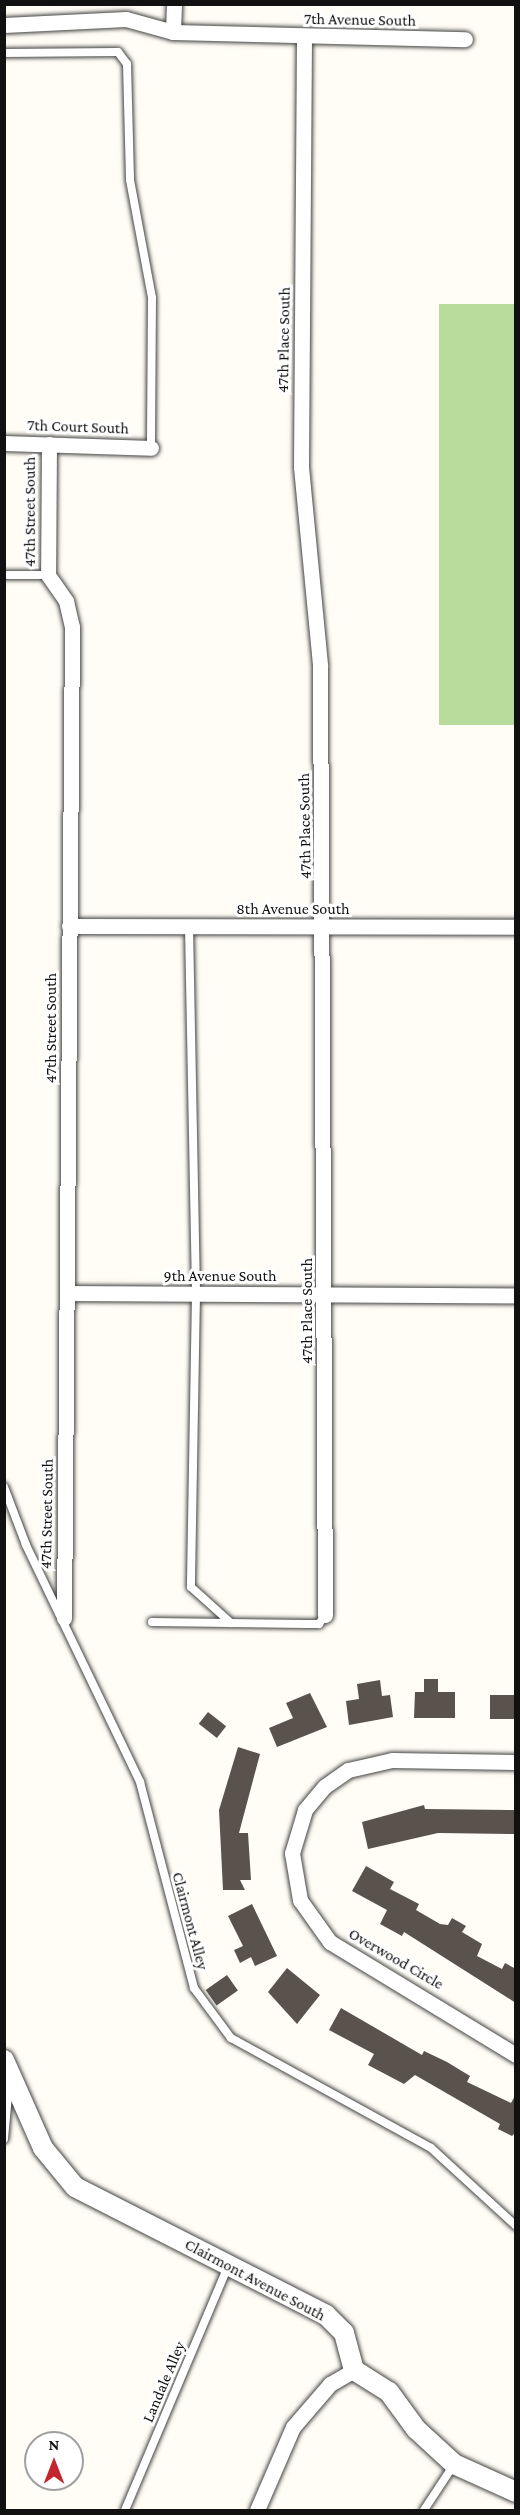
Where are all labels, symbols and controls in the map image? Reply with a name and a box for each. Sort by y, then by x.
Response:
street label: 7th Avenue South [304,9,416,31]
street label: 47th Place South [273,287,295,393]
street label: 7th Court South [27,416,129,438]
street label: 47th Street South [20,457,40,567]
street label: 47th Place South [294,773,316,879]
street label: 8th Avenue South [236,899,350,919]
street label: 47th Street South [41,973,61,1083]
street label: 47th Place South [297,1258,317,1364]
street label: 9th Avenue South [164,1266,276,1286]
street label: 47th Street South [36,1459,58,1569]
street label: Clairmont Alley [168,1870,212,1972]
street label: Overwood Circle [345,1924,447,1994]
street label: Clairmont Avenue South [181,2235,329,2325]
street label: Landale Alley [138,2339,190,2425]
north arrow [24,2431,84,2491]
text: N [49,2436,59,2453]

